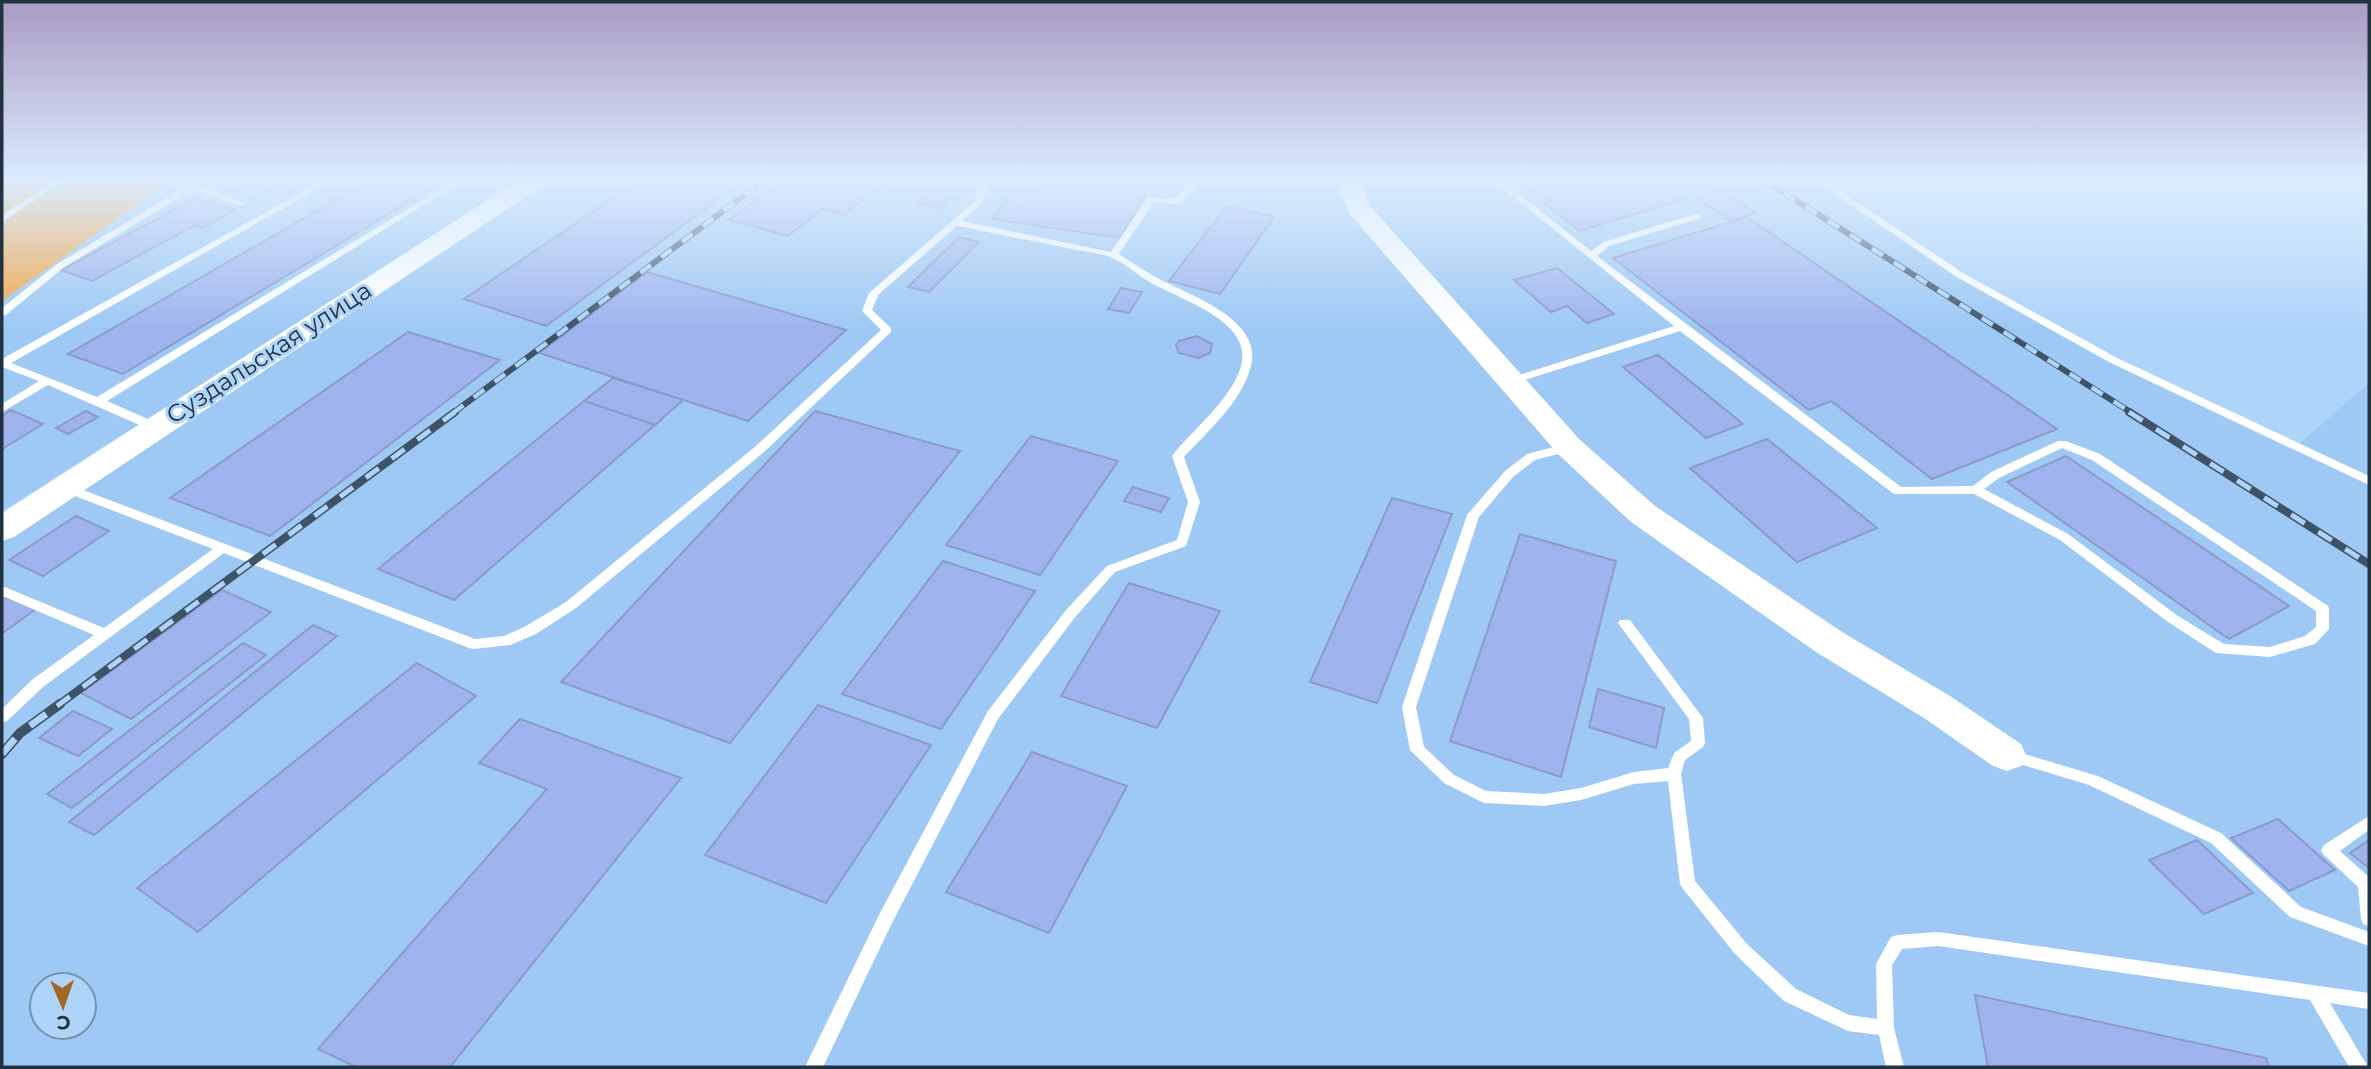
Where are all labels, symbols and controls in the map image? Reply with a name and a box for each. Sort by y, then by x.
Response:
street label: Суздальская улица [161,275,377,430]
north arrow [28,971,98,1041]
text: С [56,1011,71,1034]

